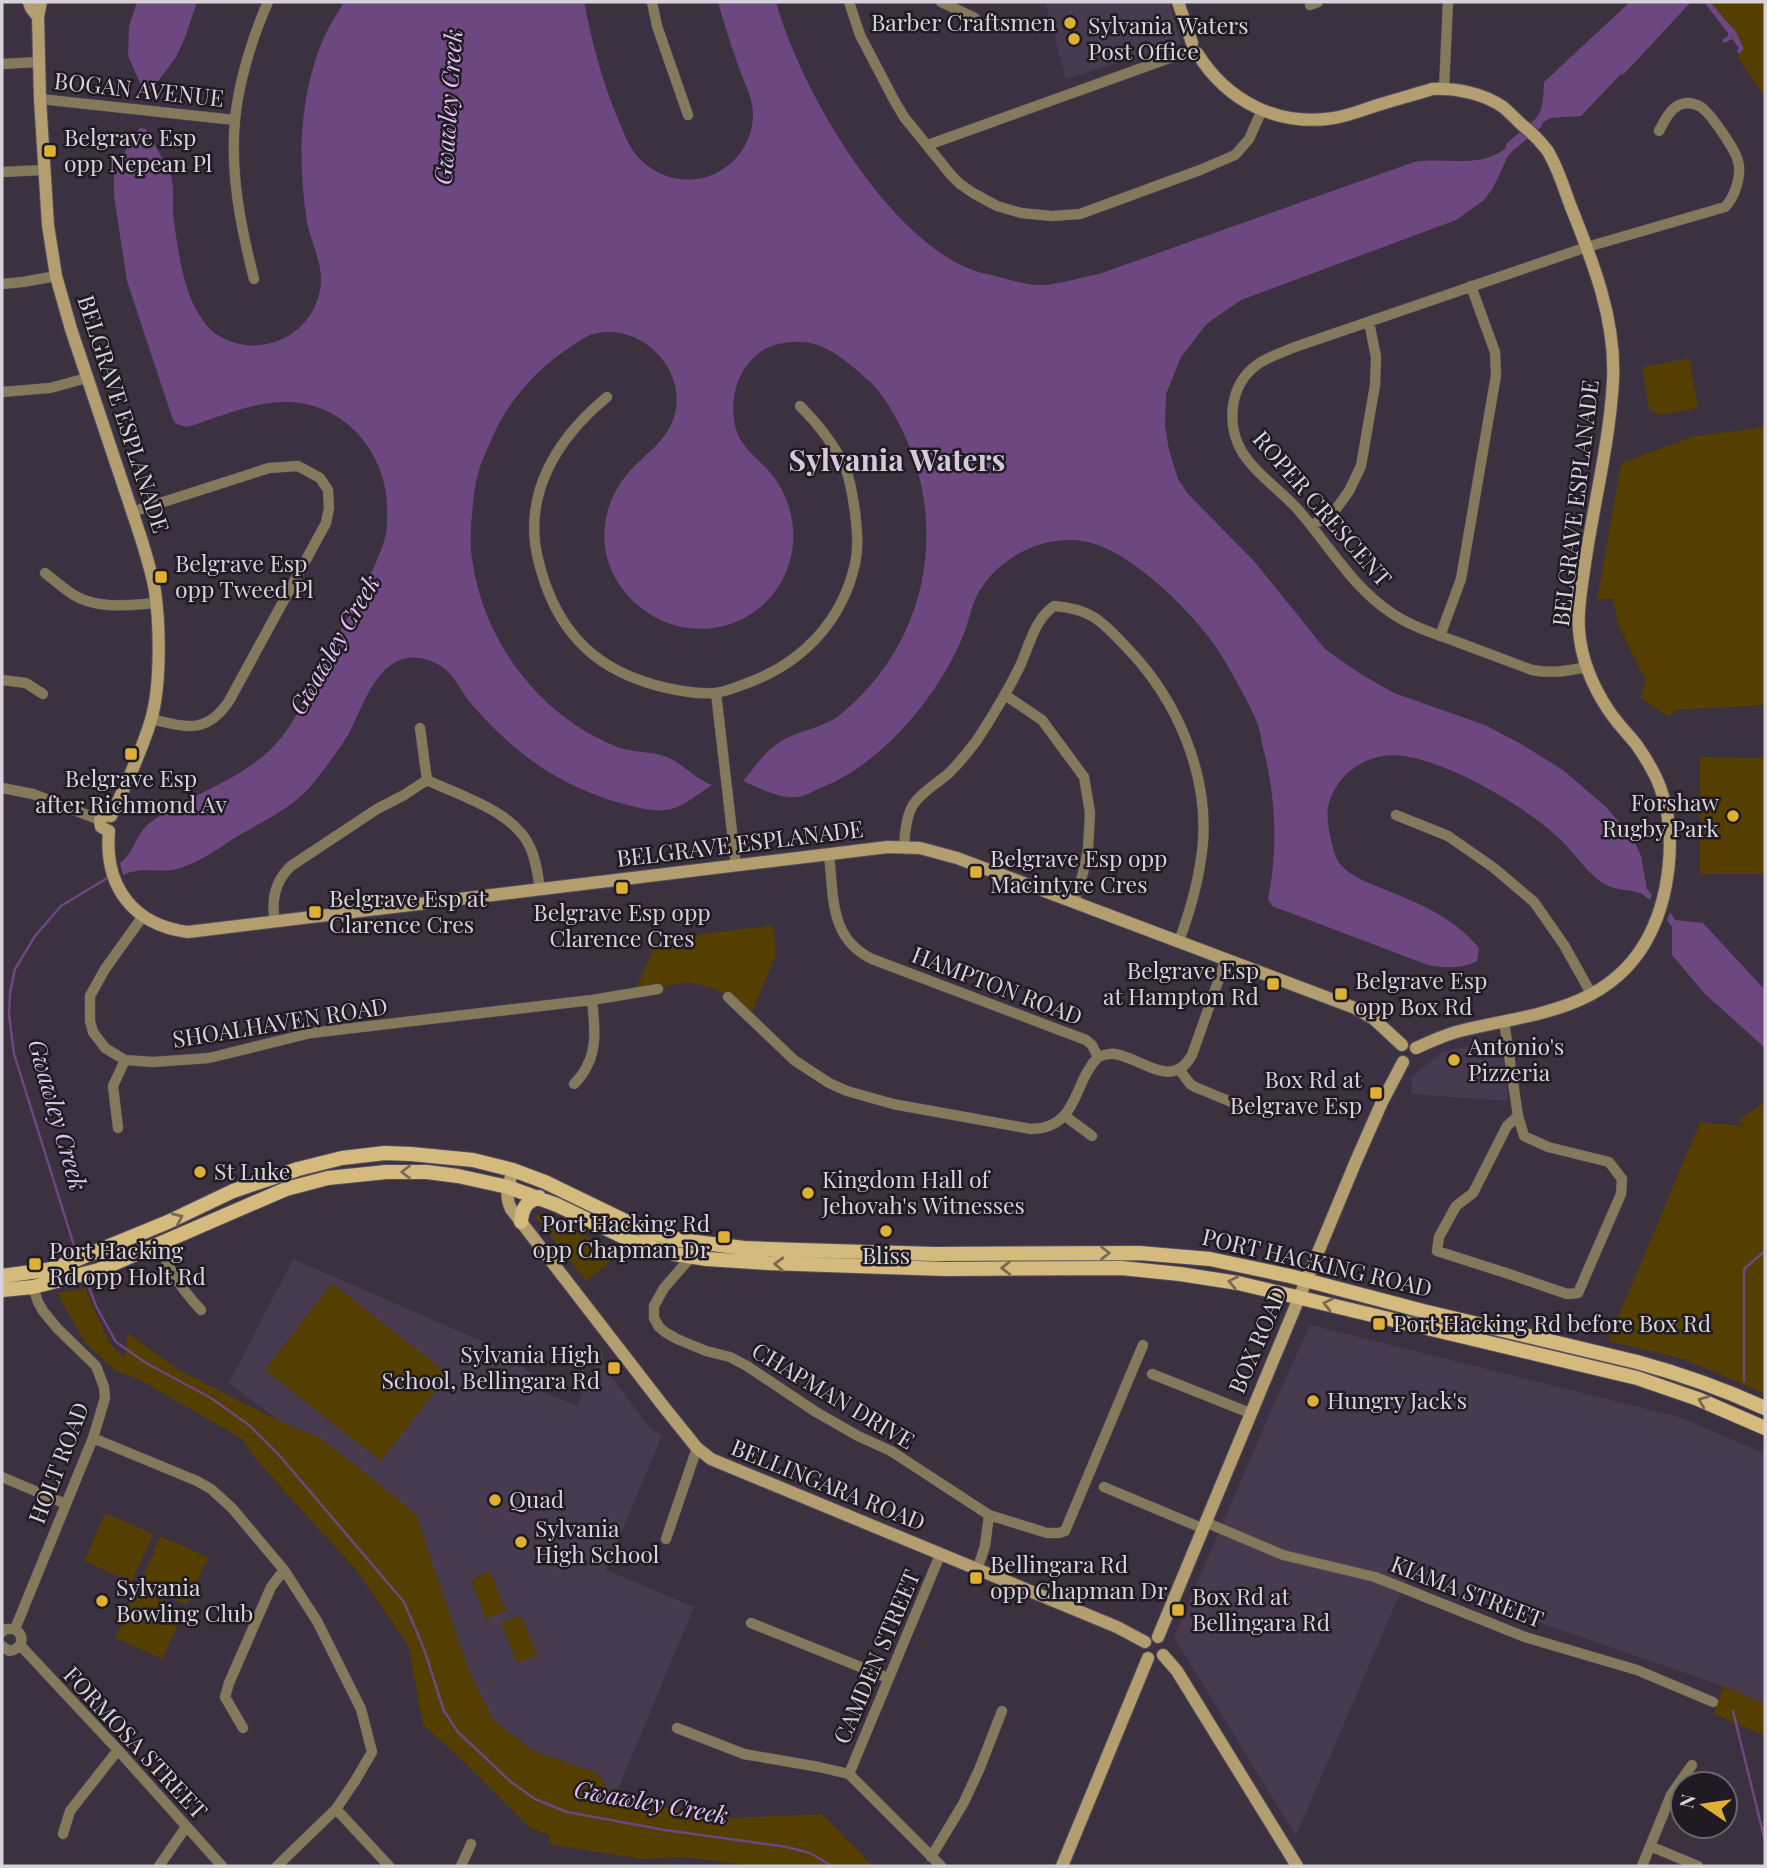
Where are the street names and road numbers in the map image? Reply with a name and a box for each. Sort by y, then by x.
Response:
street label: BOGAN AVENUE [53,64,226,113]
street label: BELGRAVE ESPLANADE [71,291,178,536]
street label: BELGRAVE ESPLANADE [1544,378,1605,628]
street label: ROPER CRESCENT [1247,423,1399,593]
street label: BELGRAVE ESPLANADE [615,812,865,873]
street label: HAMPTON ROAD [908,938,1087,1031]
street label: SHOALHAVEN ROAD [170,989,390,1054]
street label: PORT HACKING ROAD [1199,1220,1435,1303]
street label: BOX ROAD [1220,1281,1293,1397]
street label: CHAPMAN DRIVE [747,1334,921,1455]
street label: HOLT ROAD [20,1397,95,1528]
street label: BELLINGARA ROAD [727,1431,930,1537]
street label: KIAMA STREET [1387,1547,1548,1634]
street label: CAMDEN STREET [825,1565,926,1748]
street label: FORMOSA STREET [57,1659,215,1825]

